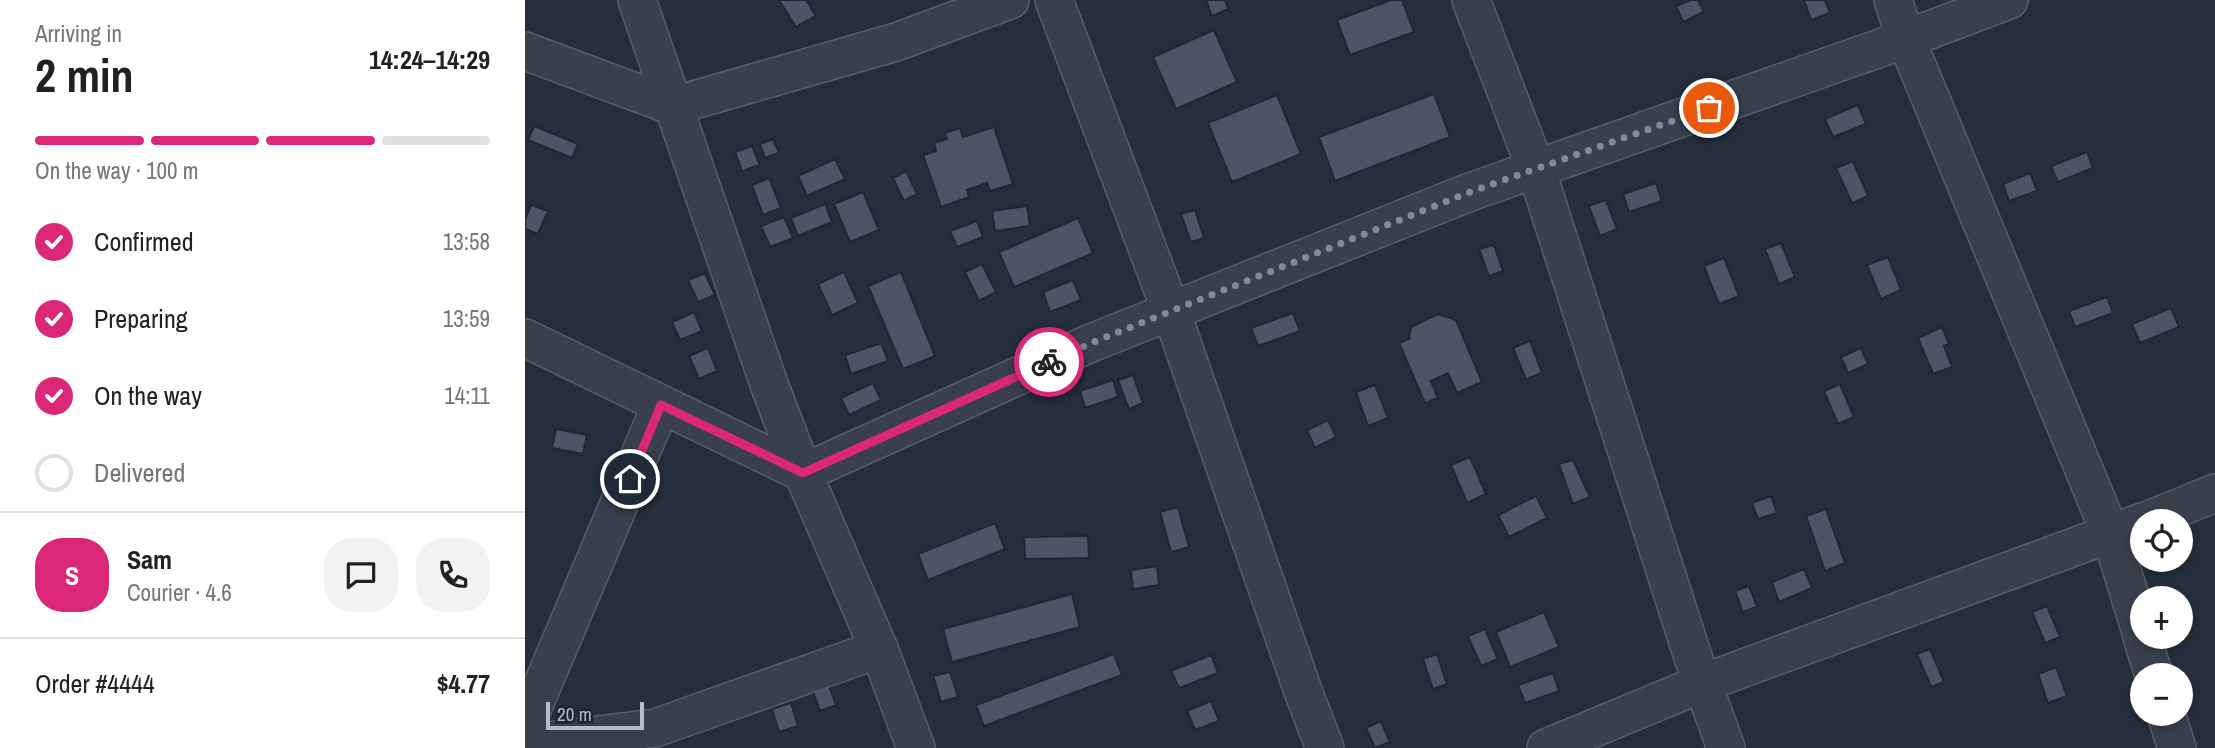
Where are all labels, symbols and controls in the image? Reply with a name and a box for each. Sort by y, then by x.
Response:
text: Arriving in [35,18,122,49]
text: 14:24–14:29 [369,42,490,77]
text: 2 min [35,44,134,106]
pin [1679,78,1739,138]
icon: bag [1690,89,1728,127]
text: On the way · 100 m [35,155,199,186]
icon: check [35,223,73,261]
text: Confirmed [94,224,194,259]
text: 13:58 [443,226,490,257]
icon: check [35,300,73,338]
text: Preparing [94,301,188,336]
text: 13:59 [443,303,490,334]
courier [1014,327,1084,397]
icon: bike [1030,343,1068,381]
icon: check [35,377,73,415]
text: On the way [94,378,202,413]
text: 14:11 [444,380,490,411]
pin [600,449,660,509]
text: Delivered [94,455,185,490]
icon: home [611,460,649,498]
map controls [2130,509,2193,726]
button: locate [2130,509,2193,572]
button: chat [324,538,398,612]
button: phone [416,538,490,612]
text: Sam [127,542,172,577]
text: S [65,558,79,593]
text: Courier · 4.6 [127,577,232,608]
button: + [2130,586,2193,649]
button: − [2130,663,2193,726]
text: Order #4444 [35,666,155,701]
text: $4.77 [437,666,490,701]
scale bar [546,699,644,731]
text: 20 m [557,701,592,727]

